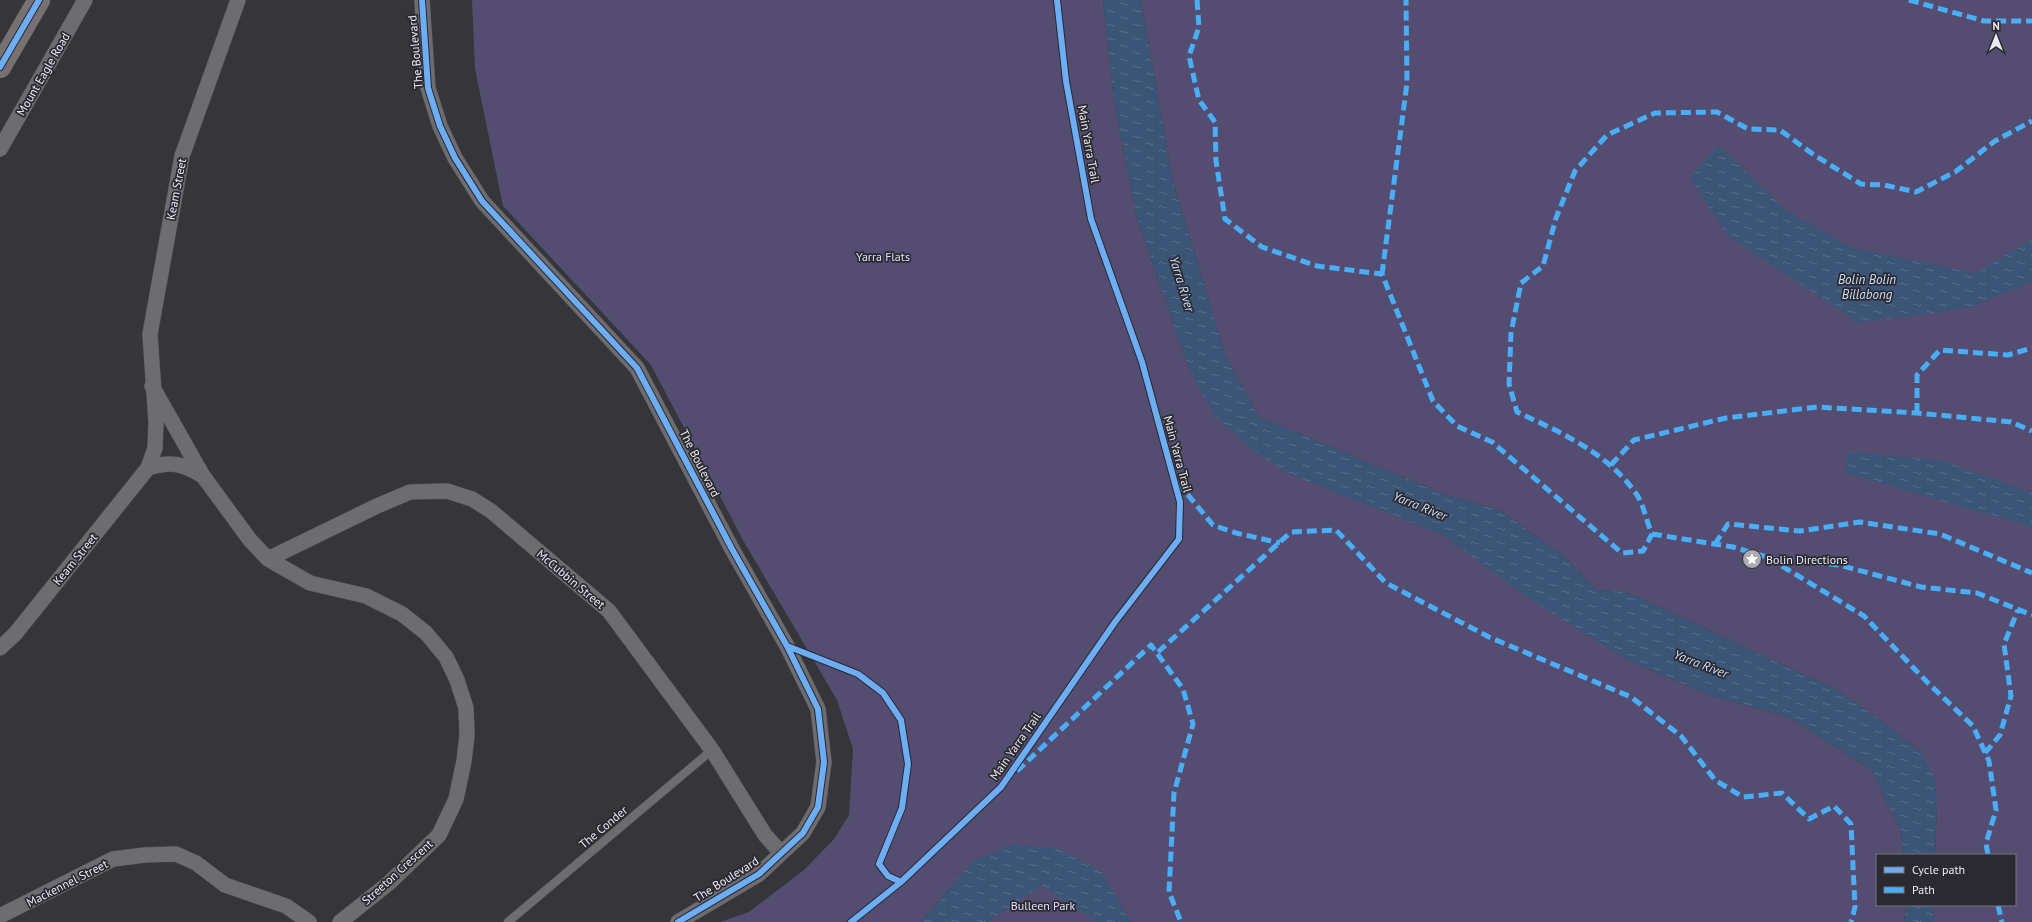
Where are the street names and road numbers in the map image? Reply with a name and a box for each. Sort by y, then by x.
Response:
street label: The Boulevard [404,14,426,90]
street label: Mount Eagle Road [13,30,73,118]
street label: Main Yarra Trail [1075,104,1103,185]
street label: Keam Street [163,157,189,221]
street label: Main Yarra Trail [1161,414,1196,495]
street label: The Boulevard [677,427,723,499]
street label: Keam Street [50,530,100,588]
street label: McCubbin Street [534,546,608,612]
street label: Main Yarra Trail [986,709,1044,783]
street label: The Conder [576,802,630,852]
street label: Streeton Crescent [358,836,436,908]
street label: The Boulevard [691,853,761,905]
street label: Mackennel Street [24,856,110,910]

